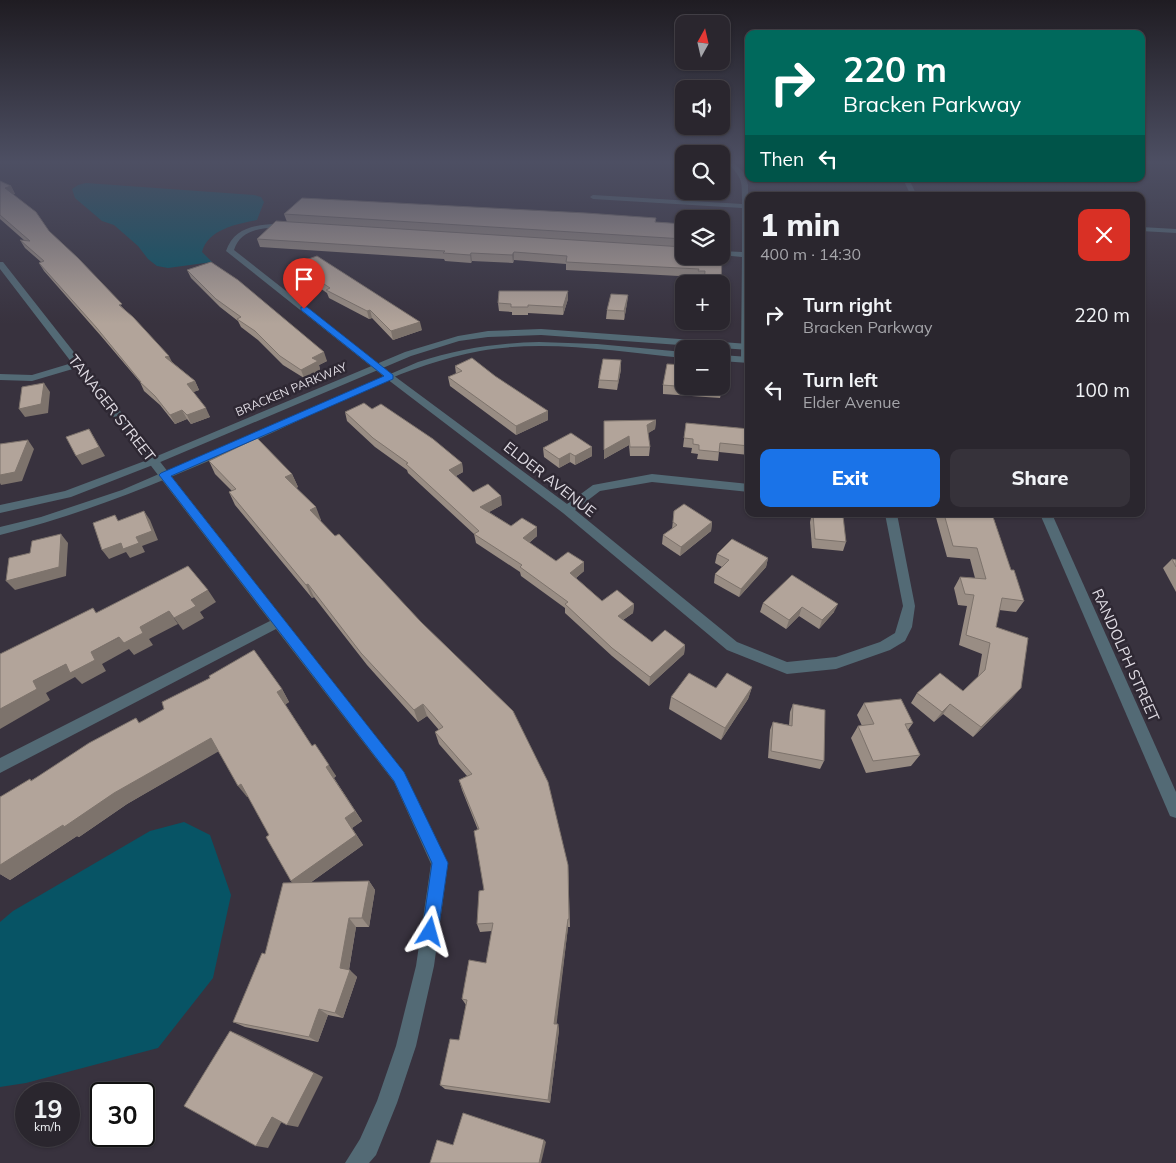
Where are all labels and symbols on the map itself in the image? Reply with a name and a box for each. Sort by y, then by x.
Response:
north arrow [675,15,730,70]
pin [283,258,325,309]
street label: TANAGER STREET [64,351,160,465]
street label: BRACKEN PARKWAY [233,358,350,419]
street label: ELDER AVENUE [500,437,600,521]
street label: RANDOLPH STREET [1088,586,1164,724]
position arrow [403,905,455,957]
speed limit sign: 30 [90,1082,155,1147]

